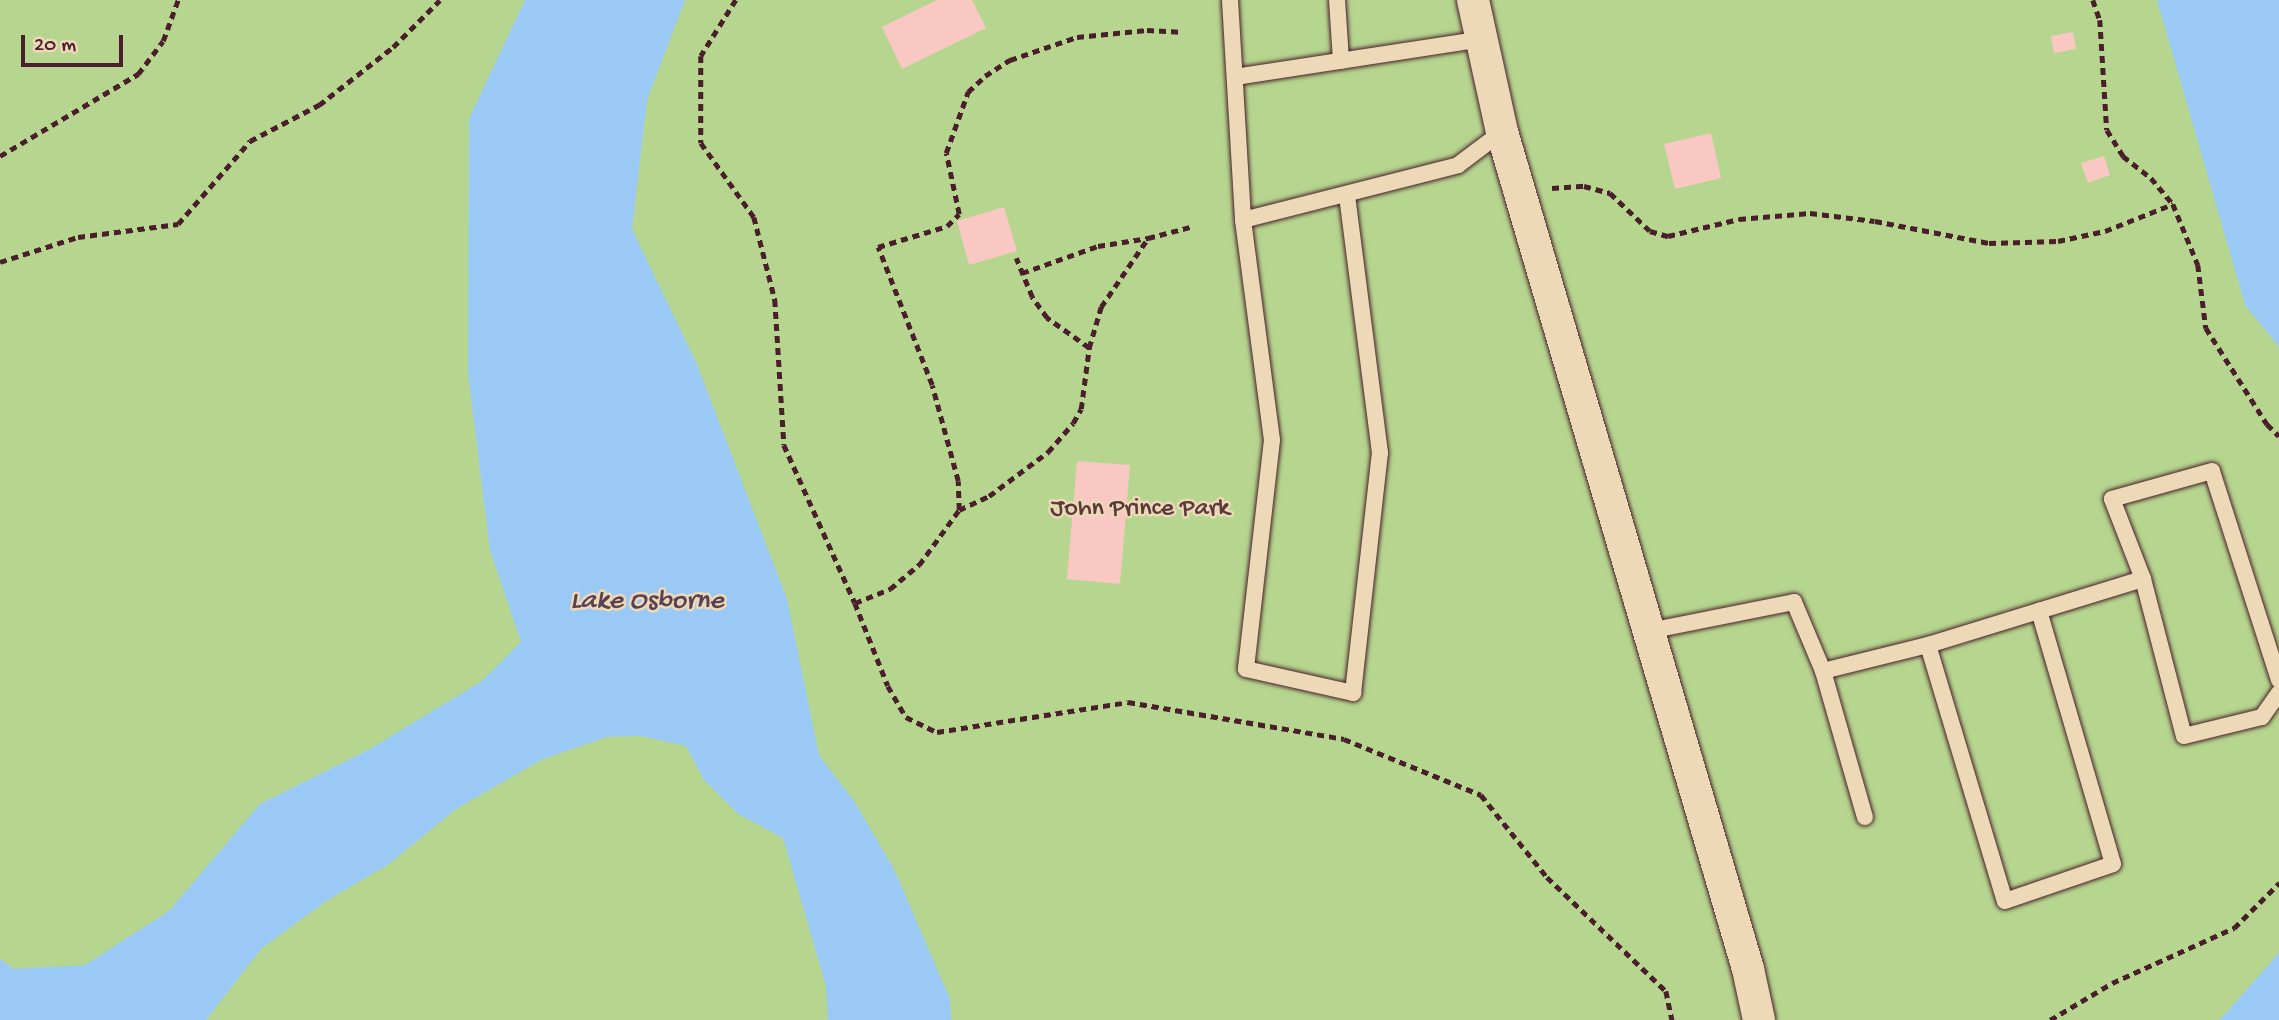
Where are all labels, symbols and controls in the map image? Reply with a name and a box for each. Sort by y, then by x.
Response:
scale bar [24,21,126,65]
text: 20 m [34,34,76,59]
park label: John Prince Park [1050,494,1230,526]
water label: Lake Osborne [570,585,724,619]

